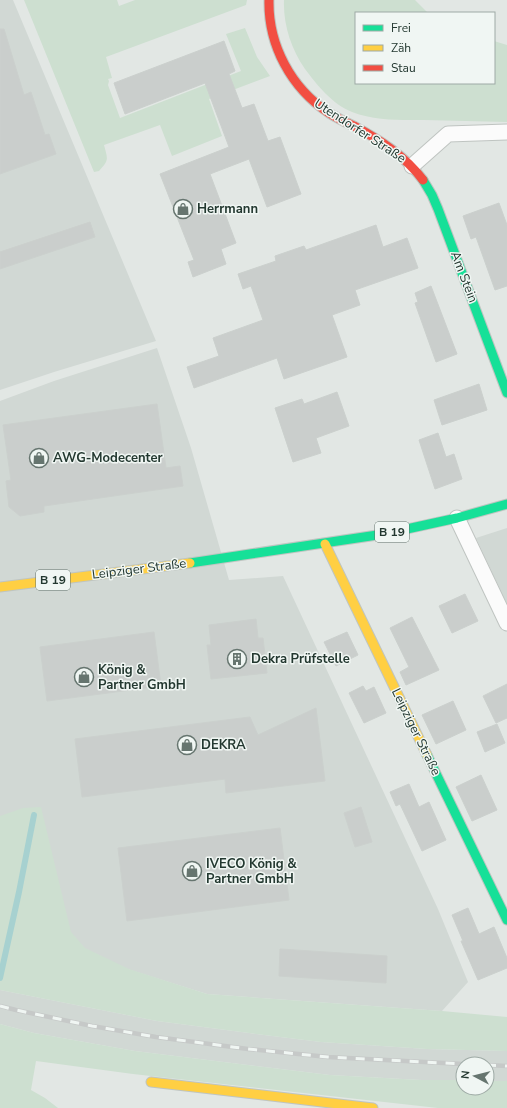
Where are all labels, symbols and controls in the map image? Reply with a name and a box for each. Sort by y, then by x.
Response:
legend [355,12,495,84]
text: Frei [391,20,411,36]
text: Zäh [391,40,411,56]
text: Stau [391,60,416,76]
street label: Utendorfer Straße [311,95,409,167]
shop icon: Herrmann [172,198,194,220]
place label: Herrmann [197,200,258,218]
street label: Am Stein [446,249,482,305]
shop icon: AWG-Modecenter [28,447,50,469]
place label: AWG-Modecenter [53,449,164,467]
road number: B 19 [375,522,409,542]
street label: Leipziger Straße [91,554,187,584]
road number: B 19 [36,570,70,590]
building icon: Dekra Prüfstelle [226,648,248,670]
place label: Dekra Prüfstelle [251,650,350,668]
place label: König & Partner GmbH [98,661,186,694]
shop icon: König & Partner GmbH [73,666,95,688]
street label: Leipziger Straße [387,685,445,779]
shop icon: DEKRA [176,734,198,756]
place label: DEKRA [201,736,246,754]
place label: IVECO König & Partner GmbH [206,855,297,888]
shop icon: IVECO König & Partner GmbH [181,860,203,882]
north arrow [455,1056,495,1096]
text: N [458,1070,474,1080]

